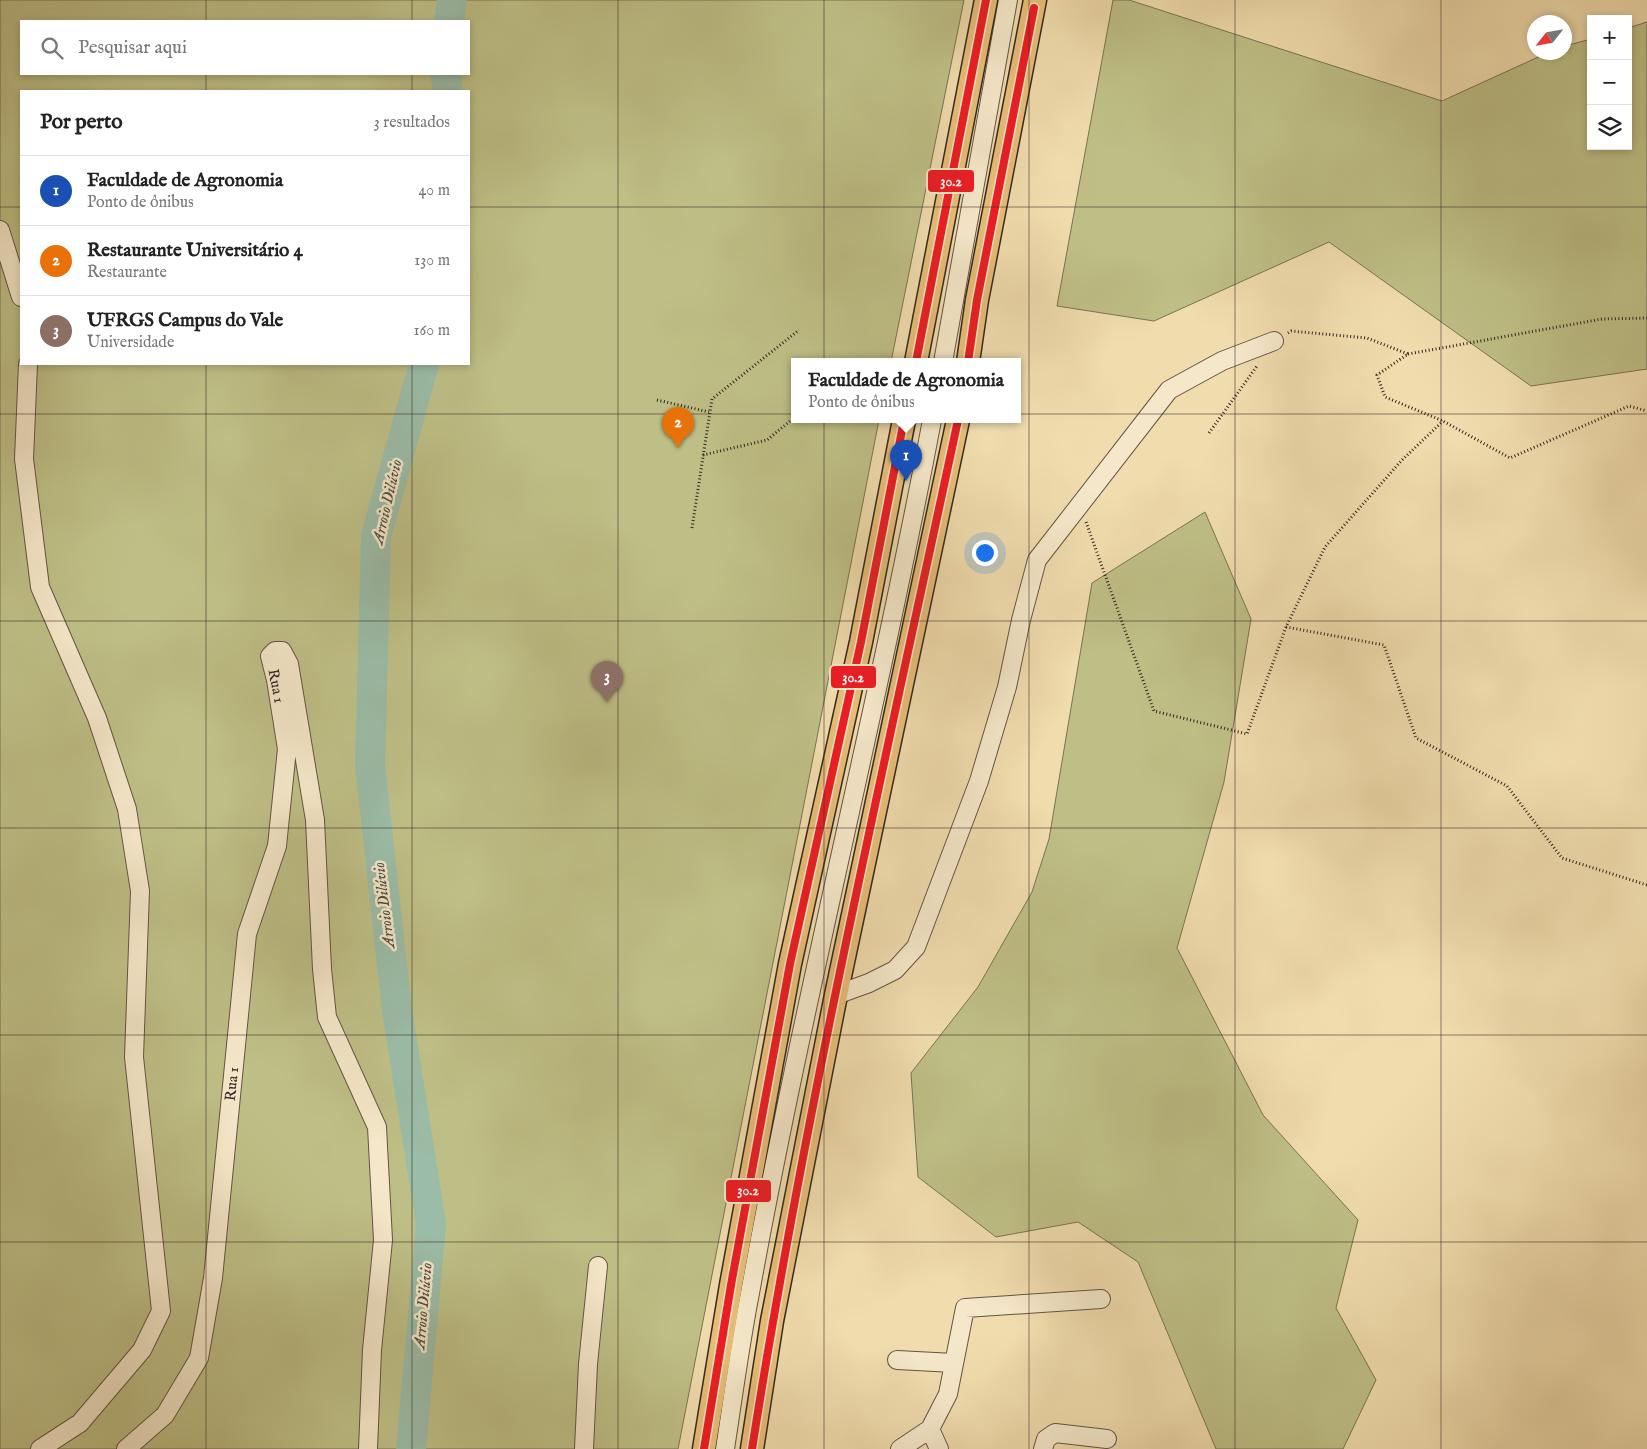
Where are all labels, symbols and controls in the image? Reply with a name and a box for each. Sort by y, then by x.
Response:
north arrow [1527,15,1572,60]
map controls [1587,15,1632,150]
button: + [1587,15,1632,60]
search box [20,20,470,75]
icon: search [38,34,66,62]
text: Pesquisar aqui [78,36,187,60]
button: − [1587,60,1632,105]
button: layers [1587,105,1632,150]
text: Por perto [40,109,122,136]
text: 3 resultados [374,113,450,133]
text: Faculdade de Agronomia [87,169,283,193]
line badge: 30.2 [927,169,975,193]
text: 30.2 [940,173,962,191]
text: 1 [53,181,59,201]
text: 40 m [418,181,450,201]
text: Ponto de ônibus [87,193,194,213]
text: Restaurante Universitário 4 [87,239,303,263]
text: 2 [52,251,60,271]
text: 130 m [414,251,450,271]
text: Restaurante [87,263,167,283]
text: UFRGS Campus do Vale [87,309,283,333]
text: 3 [53,321,59,341]
text: 160 m [414,321,450,341]
text: Universidade [87,333,174,353]
popup [791,358,1021,423]
text: Faculdade de Agronomia [808,369,1004,393]
text: Ponto de ônibus [808,393,915,413]
pin: 2 [662,407,694,448]
pin: 1 [890,440,922,481]
water label: Arroio Dilúvio [368,457,408,548]
your location [972,540,998,566]
pin: 3 [591,661,623,702]
line badge: 30.2 [830,665,877,689]
street label: Rua 1 [263,667,289,705]
text: 30.2 [842,669,864,687]
water label: Arroio Dilúvio [370,861,400,951]
street label: Rua 1 [221,1066,243,1102]
line badge: 30.2 [725,1179,772,1203]
text: 30.2 [737,1182,759,1200]
water label: Arroio Dilúvio [410,1262,438,1352]

